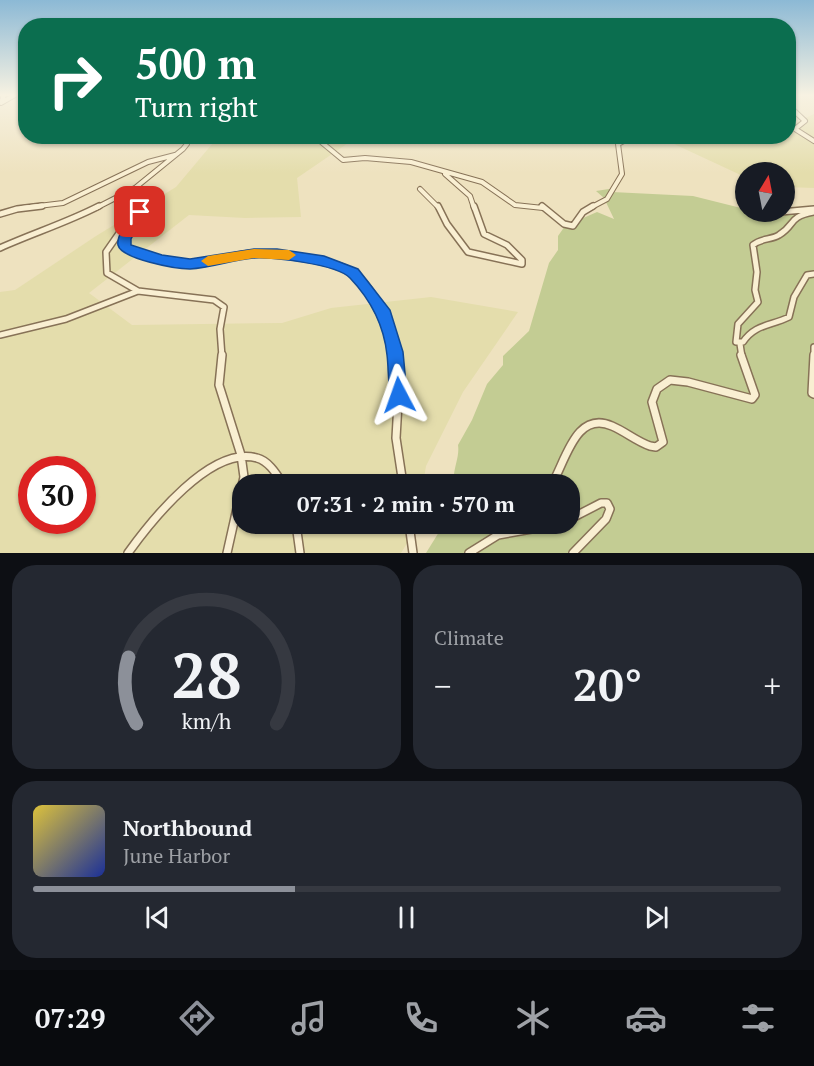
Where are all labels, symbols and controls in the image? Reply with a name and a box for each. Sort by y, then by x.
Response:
text: 500 m [135,35,256,91]
icon: right [36,42,114,120]
text: Turn right [135,89,258,125]
north arrow [735,162,795,222]
map controls [735,162,795,222]
pin [114,186,165,237]
icon: arrive [123,195,156,228]
position arrow [367,363,431,427]
speed limit sign: 30 [18,456,96,534]
text: 07:31 · 2 min · 570 m [297,489,515,518]
text: Climate [434,624,504,651]
text: 28 [171,633,242,716]
text: 20° [573,654,642,714]
text: − [434,664,452,707]
text: + [763,664,781,707]
text: km/h [182,707,232,735]
text: Northbound [123,813,252,842]
text: June Harbor [123,842,230,869]
icon: previous [141,901,174,934]
icon: pause [390,901,423,934]
icon: next [640,901,673,934]
icon: directions [176,997,218,1039]
icon: music [288,997,330,1039]
icon: phone [400,997,442,1039]
icon: climate [512,997,554,1039]
icon: car [625,997,667,1039]
icon: filters [737,997,779,1039]
text: 07:29 [35,1000,105,1036]

